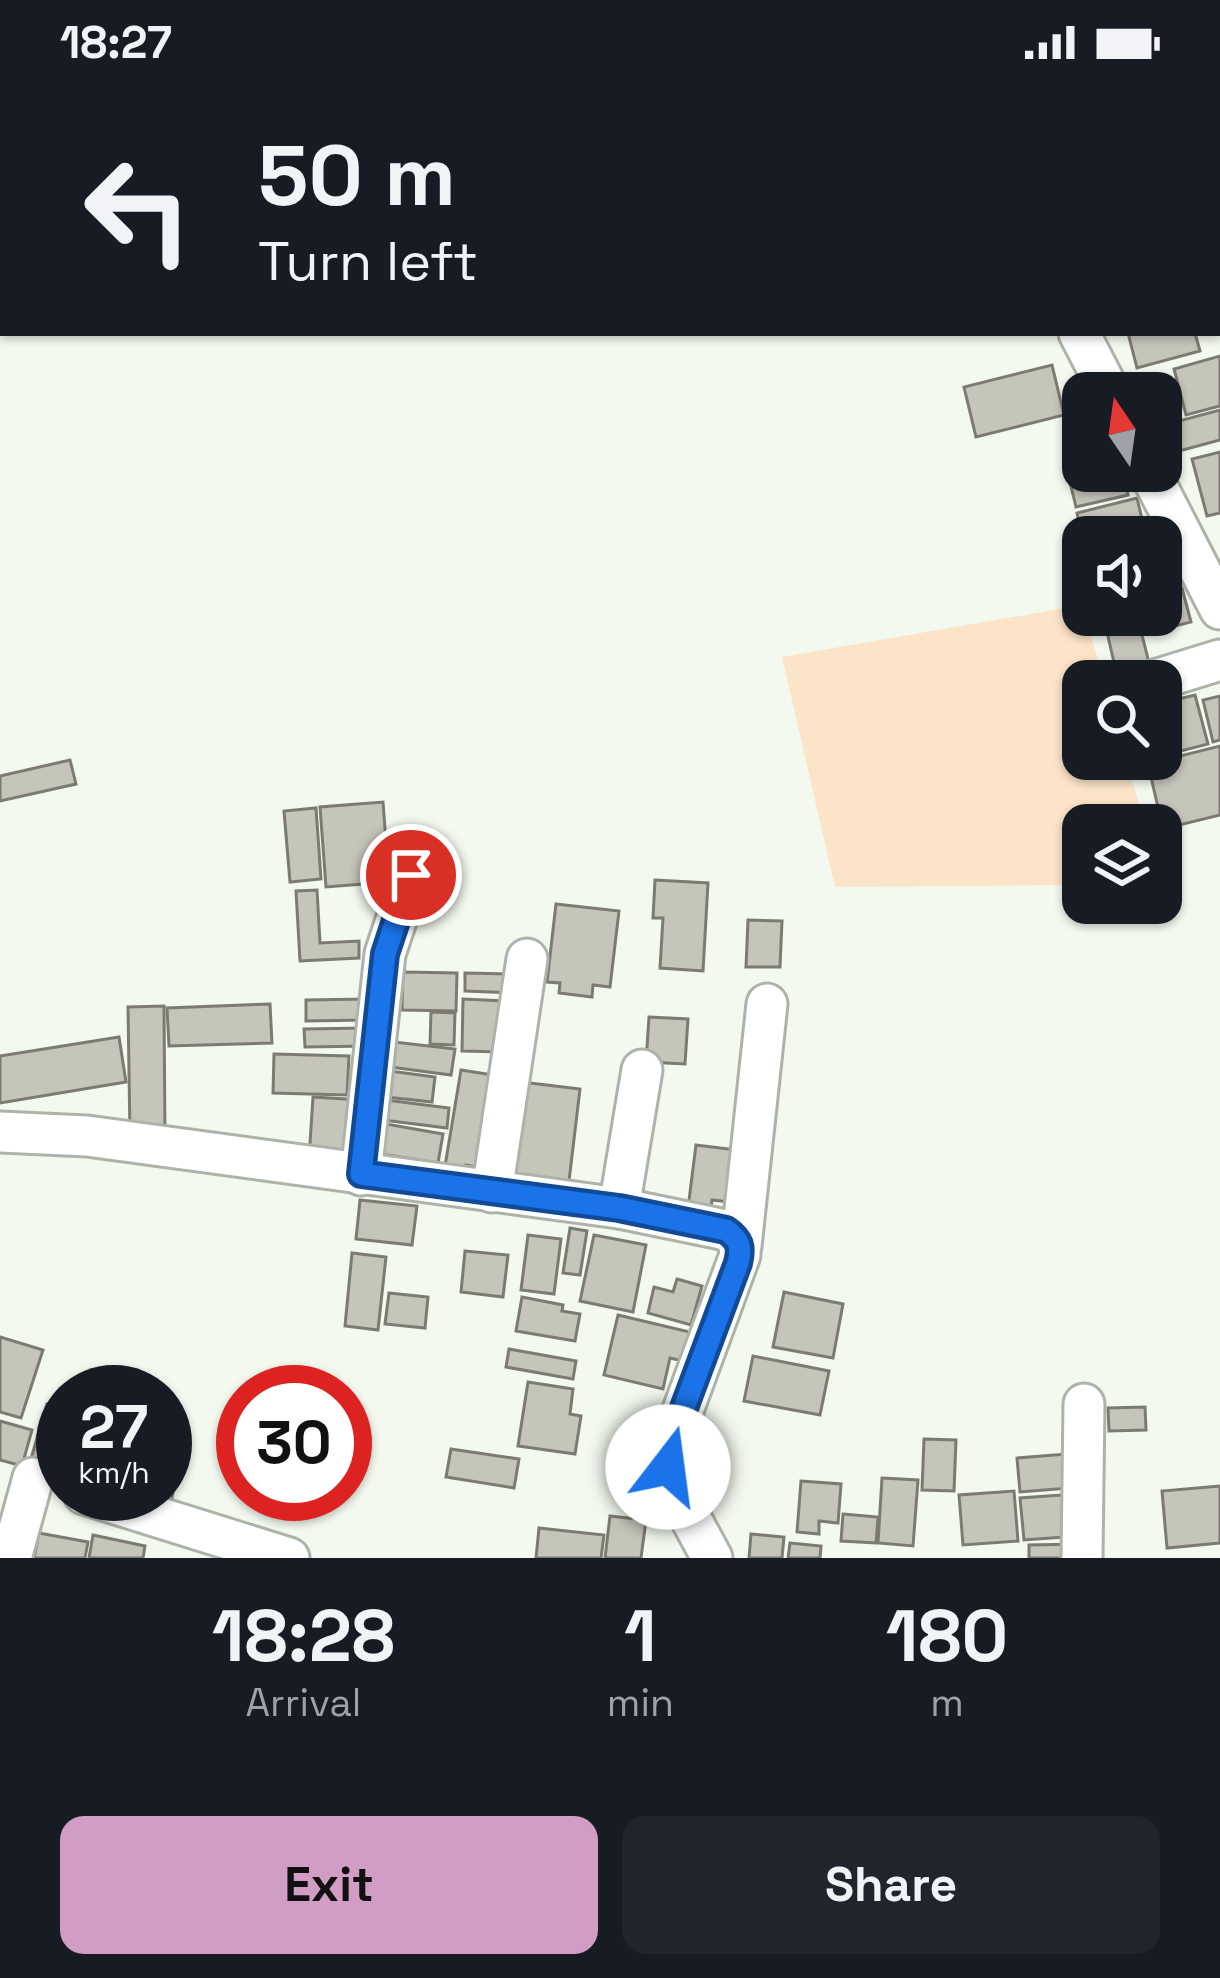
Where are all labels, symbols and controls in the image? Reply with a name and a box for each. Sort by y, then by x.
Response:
text: 18:27 [60,14,172,71]
text: 50 m [258,122,456,230]
icon: left [60,132,216,288]
text: Turn left [258,227,478,296]
north arrow [1062,372,1182,492]
map controls [1062,372,1182,924]
button: sound [1062,516,1182,636]
button: search [1062,660,1182,780]
button: layers [1062,804,1182,924]
pin [360,824,462,926]
icon: arrive [378,842,444,908]
speed limit sign: 30 [216,1365,372,1521]
text: 27 [80,1389,148,1466]
position arrow [605,1404,731,1530]
text: km/h [78,1453,150,1492]
text: 18:28 [212,1590,395,1682]
text: 1 [624,1590,657,1682]
text: 180 [886,1590,1008,1682]
text: Arrival [245,1678,361,1727]
text: min [607,1678,674,1727]
text: m [930,1678,964,1727]
button: Exit [60,1816,598,1954]
button: Share [622,1816,1160,1954]

